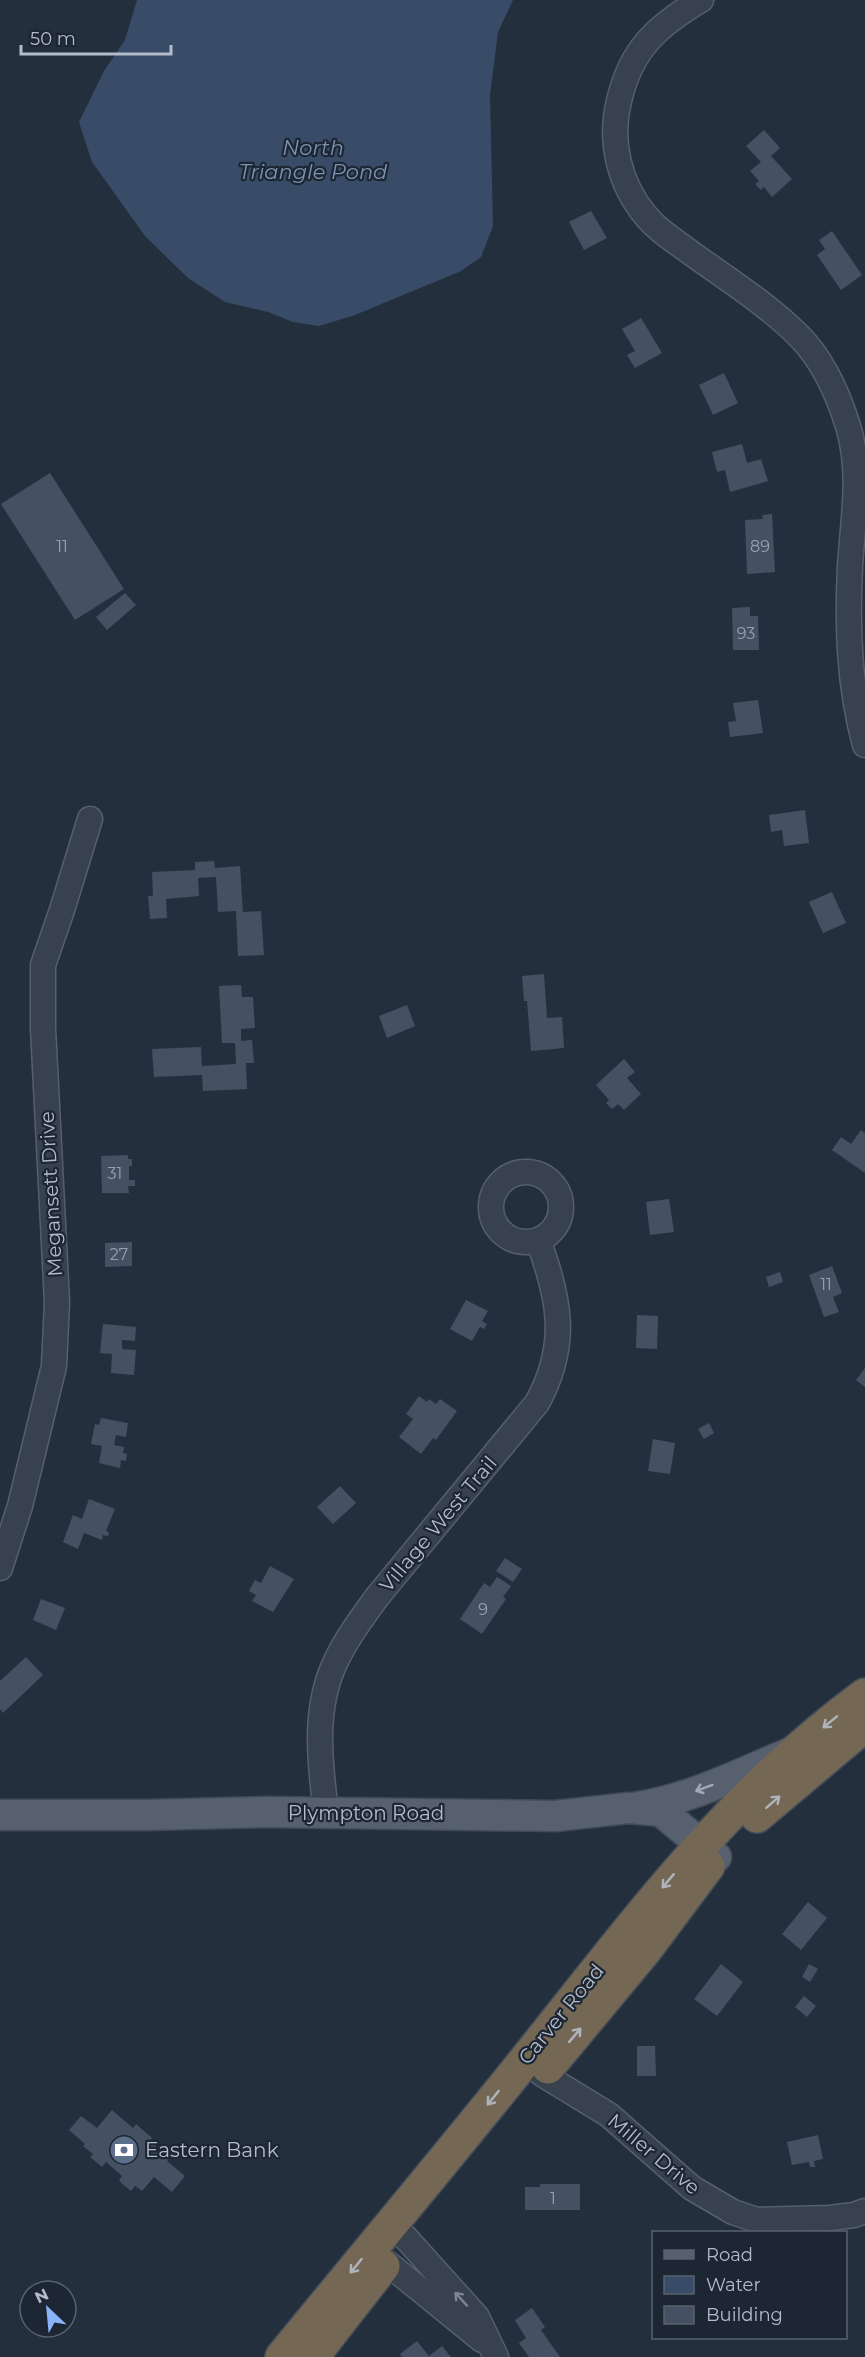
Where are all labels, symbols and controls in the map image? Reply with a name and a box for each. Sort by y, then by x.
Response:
scale bar [21,18,171,56]
text: 50 m [30,28,76,50]
water label: North Triangle Pond [239,135,388,184]
house number: 11 [56,537,68,556]
house number: 89 [750,537,770,556]
house number: 93 [737,624,755,643]
street label: Megansett Drive [35,1111,67,1277]
house number: 31 [108,1164,122,1183]
house number: 27 [110,1245,128,1264]
house number: 11 [820,1275,832,1294]
street label: Village West Trail [374,1451,502,1597]
house number: 9 [478,1600,488,1619]
one-way arrow [823,1715,839,1728]
one-way arrow [695,1783,714,1794]
one-way arrow [765,1795,780,1809]
street label: Plympton Road [288,1801,444,1825]
one-way arrow [661,1873,675,1888]
street label: Carver Road [513,1959,609,2069]
one-way arrow [568,2027,581,2043]
one-way arrow [487,2090,500,2106]
street label: Miller Drive [603,2109,705,2199]
bank icon: Eastern Bank [108,2134,140,2166]
place label: Eastern Bank [145,2138,279,2162]
house number: 1 [550,2189,556,2208]
legend [652,2231,847,2339]
text: Road [706,2244,753,2266]
one-way arrow [350,2258,363,2274]
text: Water [706,2274,761,2296]
north arrow [18,2279,78,2339]
text: N [32,2285,52,2307]
one-way arrow [454,2291,468,2306]
text: Building [706,2304,783,2326]

